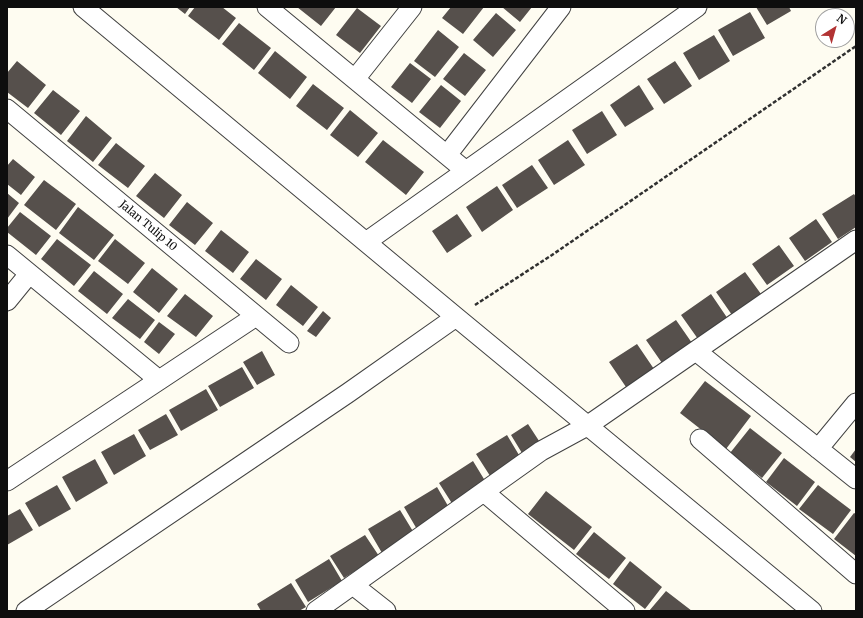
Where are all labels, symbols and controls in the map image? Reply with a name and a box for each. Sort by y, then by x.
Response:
north arrow [815,8,855,48]
text: N [834,11,849,27]
street label: Jalan Tulip 10 [116,198,180,254]

